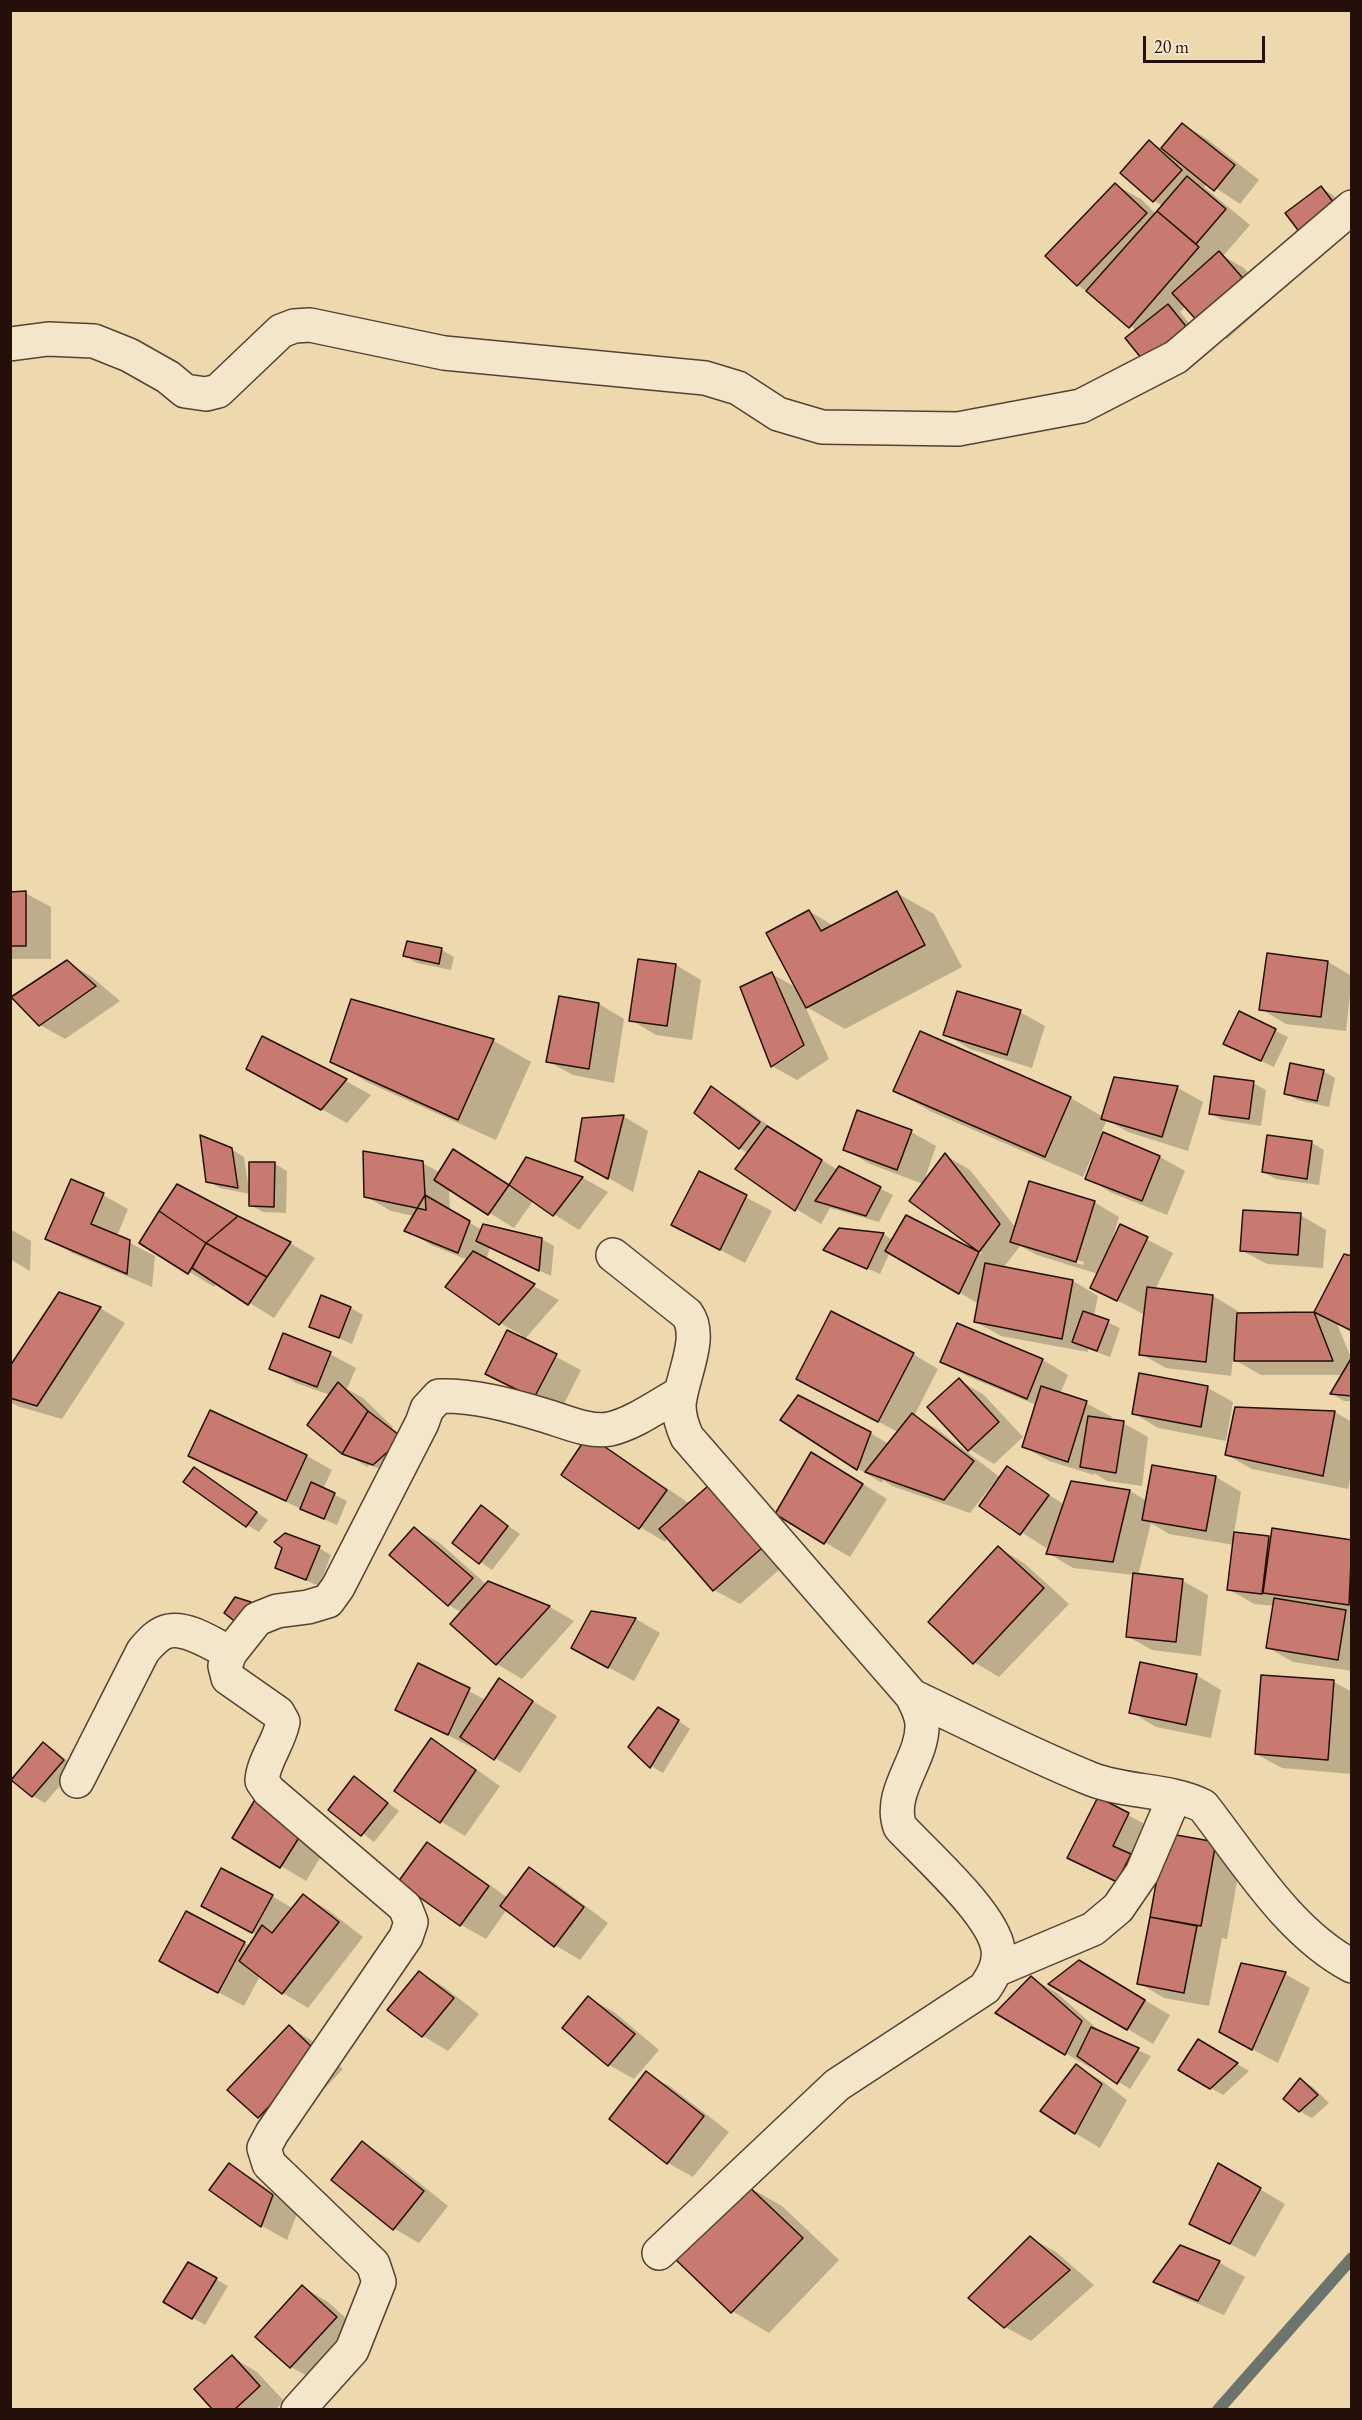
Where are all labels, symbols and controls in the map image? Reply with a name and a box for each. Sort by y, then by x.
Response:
scale bar [1146,24,1268,62]
text: 20 m [1154,35,1189,58]

